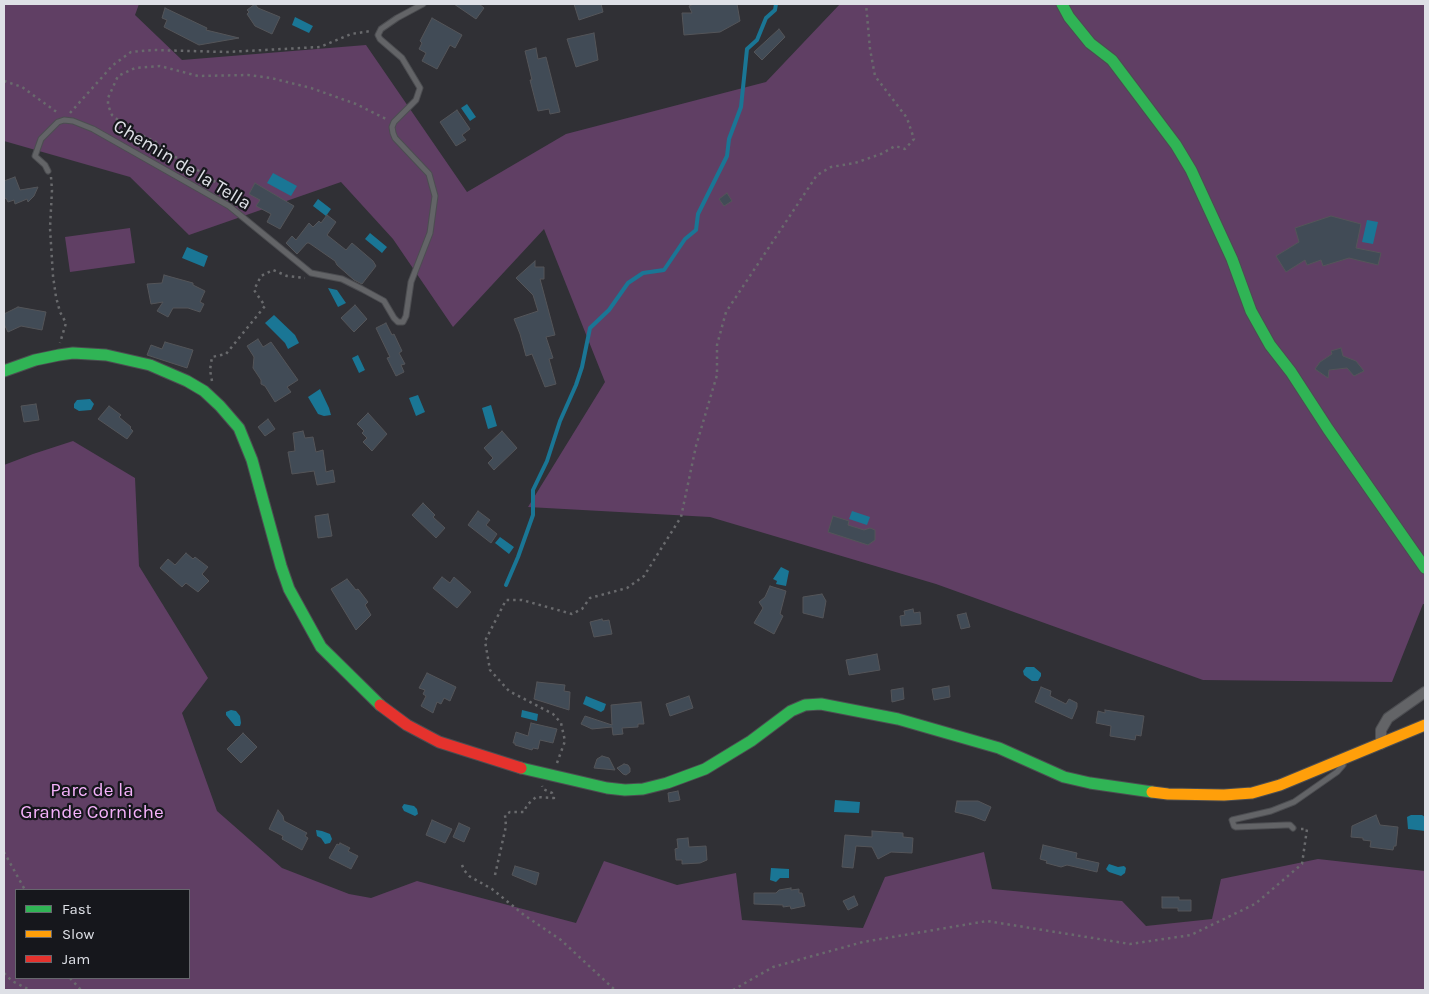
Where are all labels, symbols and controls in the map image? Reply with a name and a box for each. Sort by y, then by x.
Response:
street label: Chemin de la Tella [109,115,255,215]
park label: Parc de la Grande Corniche [20,780,164,824]
legend [15,889,190,979]
text: Fast [62,900,91,918]
text: Slow [62,925,94,943]
text: Jam [62,950,90,968]

